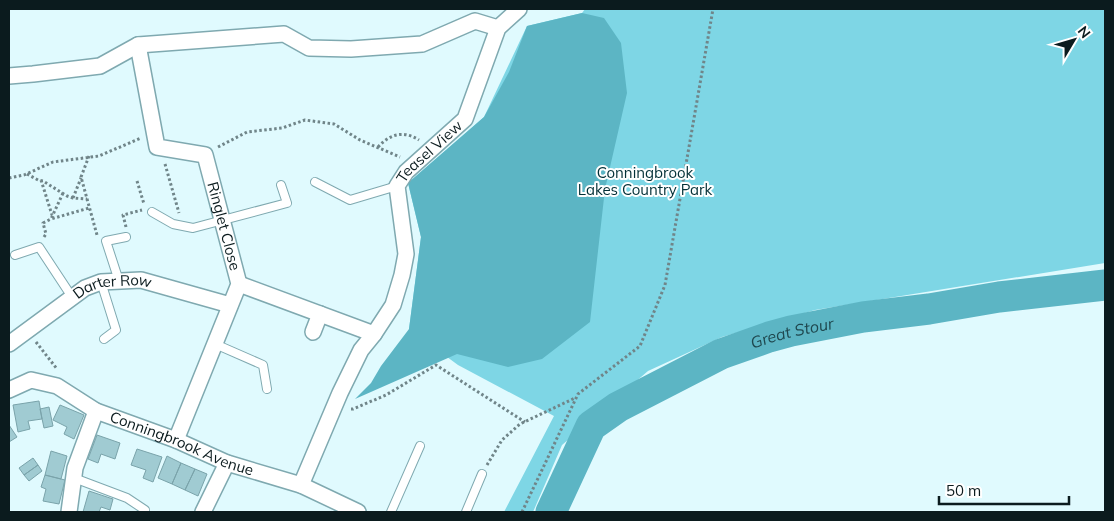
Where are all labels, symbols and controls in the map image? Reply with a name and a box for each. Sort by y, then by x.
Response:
north arrow [1049,15,1099,65]
text: N [1074,22,1095,42]
street label: Teasel View [392,116,466,186]
park label: Conningbrook Lakes Country Park [578,163,713,199]
street label: Ringlet Close [203,180,245,272]
street label: Darter Row [69,270,154,303]
water label: Great Stour [748,313,836,353]
street label: Conningbrook Avenue [107,407,256,479]
scale bar [939,474,1069,506]
text: 50 m [946,481,981,500]

